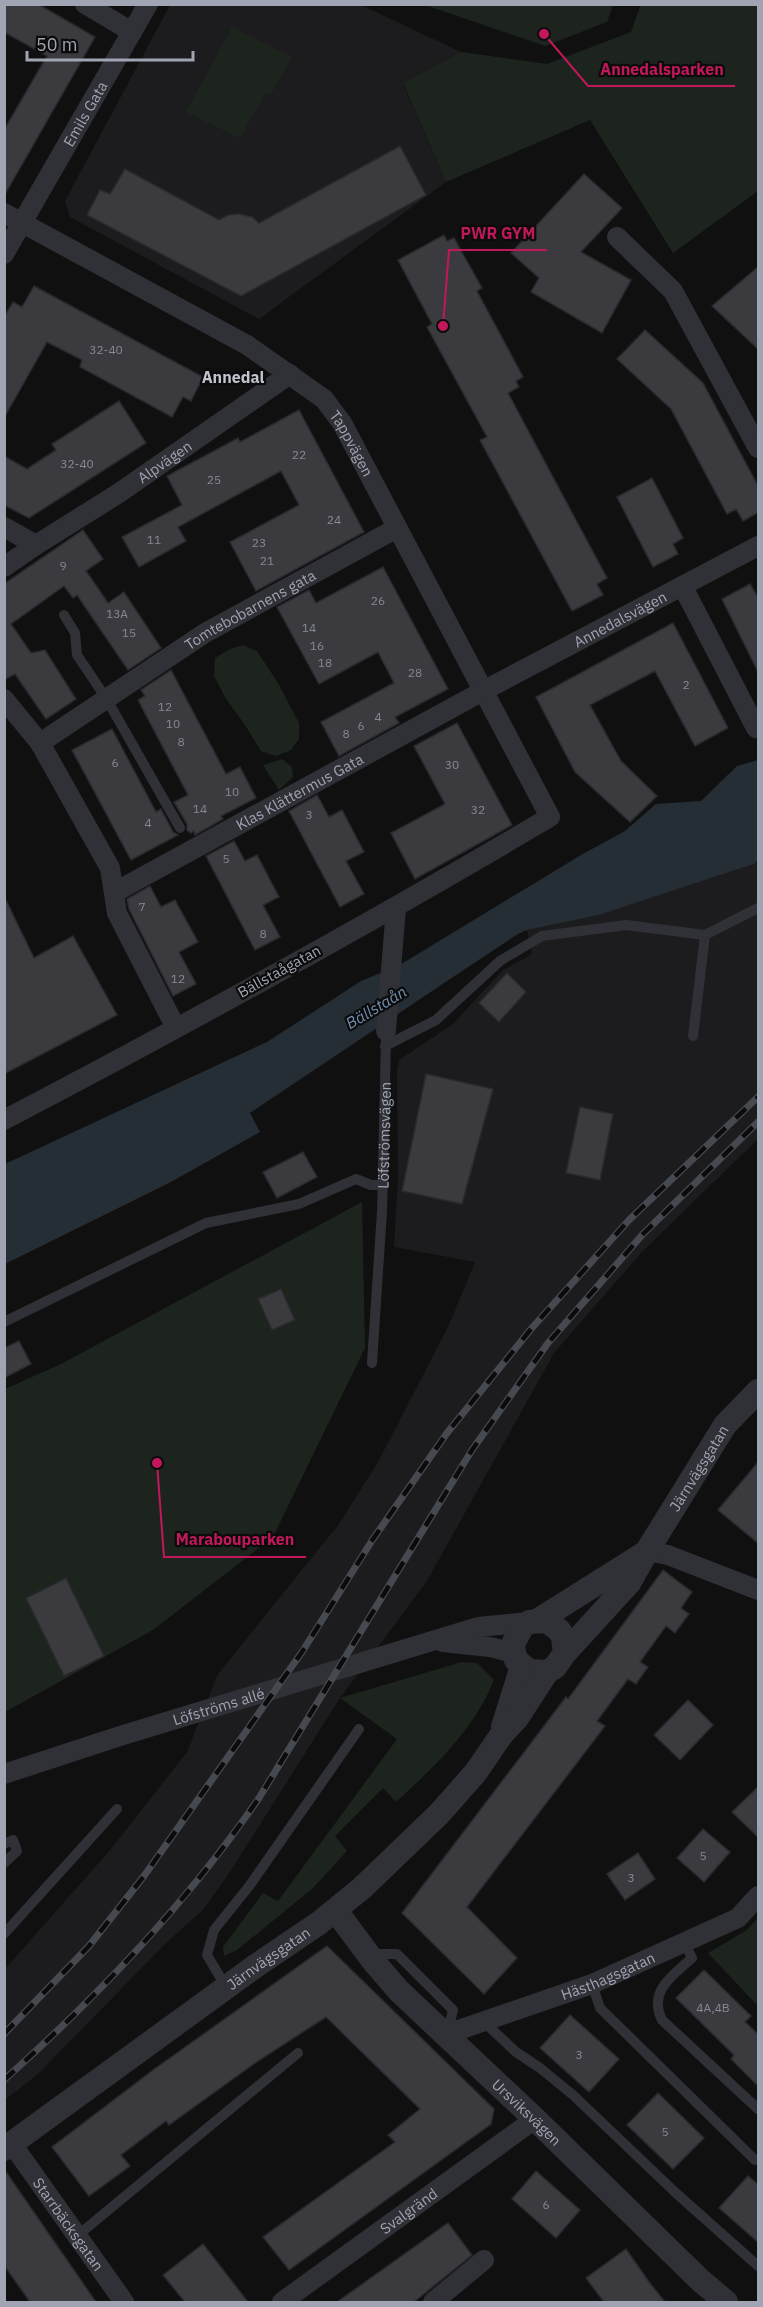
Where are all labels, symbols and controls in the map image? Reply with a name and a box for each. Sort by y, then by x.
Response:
scale bar [27,24,194,62]
text: 50 m [36,33,78,56]
callout: Annedalsparken [588,52,735,86]
text: Annedalsparken [600,59,724,79]
street label: Emils Gata [59,78,111,150]
callout: PWR GYM [449,216,547,250]
text: PWR GYM [461,223,535,243]
house number: 32-40 [89,342,123,357]
district label: Annedal [202,367,264,387]
street label: Tappvägen [326,406,378,479]
street label: Alpvägen [133,436,195,487]
house number: 22 [292,447,306,462]
house number: 32-40 [60,456,94,471]
house number: 25 [207,472,221,487]
house number: 24 [327,512,341,527]
house number: 11 [147,532,161,547]
house number: 23 [252,535,266,550]
house number: 21 [260,553,274,568]
house number: 9 [59,558,67,573]
street label: Tomtebobarnens gata [181,565,319,654]
street label: Annedalsvägen [570,586,670,651]
house number: 26 [371,593,385,608]
house number: 13A [106,606,128,621]
house number: 14 [302,620,316,635]
house number: 15 [122,625,136,640]
house number: 16 [310,638,324,653]
house number: 18 [318,655,332,670]
house number: 28 [408,665,422,680]
house number: 2 [682,677,690,692]
house number: 12 [158,699,172,714]
house number: 4 [374,709,382,724]
house number: 10 [166,716,180,731]
house number: 6 [357,718,365,733]
house number: 8 [342,726,350,741]
house number: 8 [177,734,185,749]
street label: Klas Klättermus Gata [232,749,366,834]
house number: 6 [111,755,119,770]
house number: 30 [445,757,459,772]
house number: 10 [225,784,239,799]
house number: 14 [193,801,207,816]
house number: 32 [471,802,485,817]
house number: 3 [305,807,313,822]
house number: 4 [144,815,152,830]
house number: 5 [222,851,230,866]
house number: 7 [138,899,146,914]
house number: 8 [259,926,267,941]
street label: Bällstaågatan [234,940,324,1002]
house number: 12 [171,971,185,986]
water label: Bällstaån [342,981,410,1033]
street label: Löfströmsvägen [373,1082,395,1189]
street label: Järnvägsgatan [665,1421,732,1514]
callout: Marabouparken [164,1523,306,1557]
text: Marabouparken [176,1529,294,1549]
street label: Löfströms allé [170,1683,267,1729]
house number: 5 [699,1848,707,1863]
house number: 3 [627,1870,635,1885]
street label: Järnvägsgatan [223,1922,314,1994]
street label: Hästhagsgatan [558,1947,658,2004]
house number: 4A,4B [696,2000,730,2015]
house number: 3 [575,2047,583,2062]
street label: Ursviksvägen [488,2074,566,2149]
house number: 5 [661,2124,669,2139]
street label: Starrbäcksgatan [29,2174,108,2274]
street label: Svalgränd [376,2183,441,2238]
house number: 6 [542,2197,550,2212]

